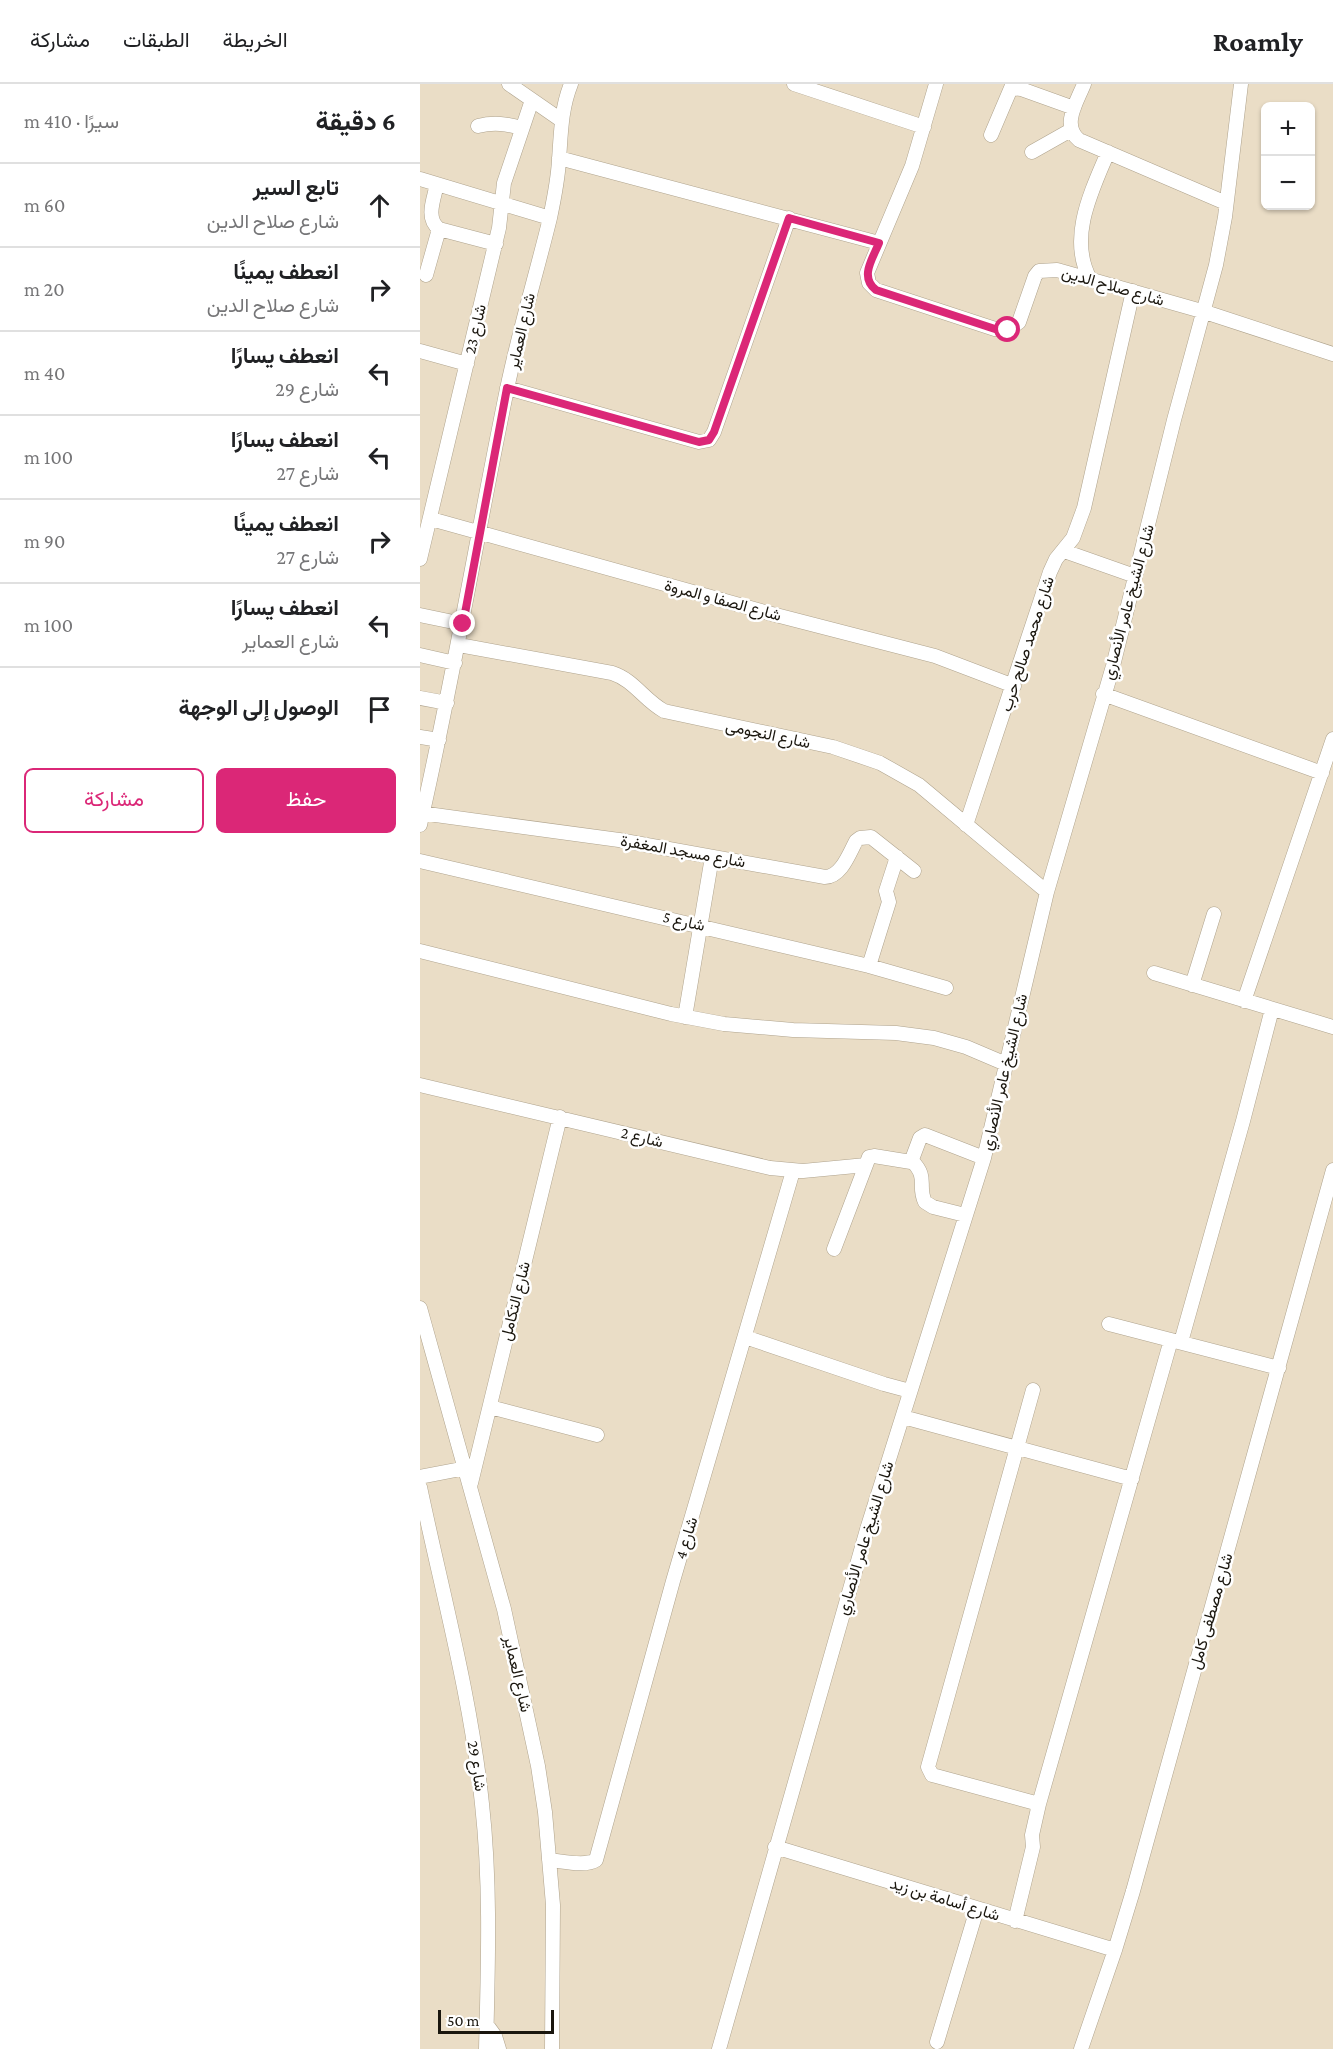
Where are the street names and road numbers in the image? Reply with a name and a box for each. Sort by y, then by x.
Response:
street label: شارع صلاح الدين [1059,263,1166,312]
street label: شارع العماير [504,291,541,372]
street label: شارع 23 [461,303,492,356]
street label: شارع الشيخ عامر الأنصاري [1099,523,1162,683]
street label: شارع محمد صالح حرب [997,574,1060,715]
street label: شارع الصفا و المروة [662,576,783,627]
street label: شارع النجومى [723,717,812,754]
street label: شارع مسجد المغفرة [619,832,747,873]
street label: شارع 5 [661,908,707,937]
street label: شارع الشيخ عامر الأنصاري [978,992,1035,1153]
street label: شارع 2 [618,1124,665,1153]
street label: شارع التكامل [497,1260,536,1343]
street label: شارع الشيخ عامر الأنصاري [833,1459,901,1618]
street label: شارع 4 [672,1515,703,1562]
street label: شارع مصطفى كامل [1186,1551,1239,1672]
street label: شارع العماير [498,1633,535,1714]
street label: شارع 29 [462,1740,489,1793]
street label: شارع أسامة بن زيد [887,1874,1002,1927]

